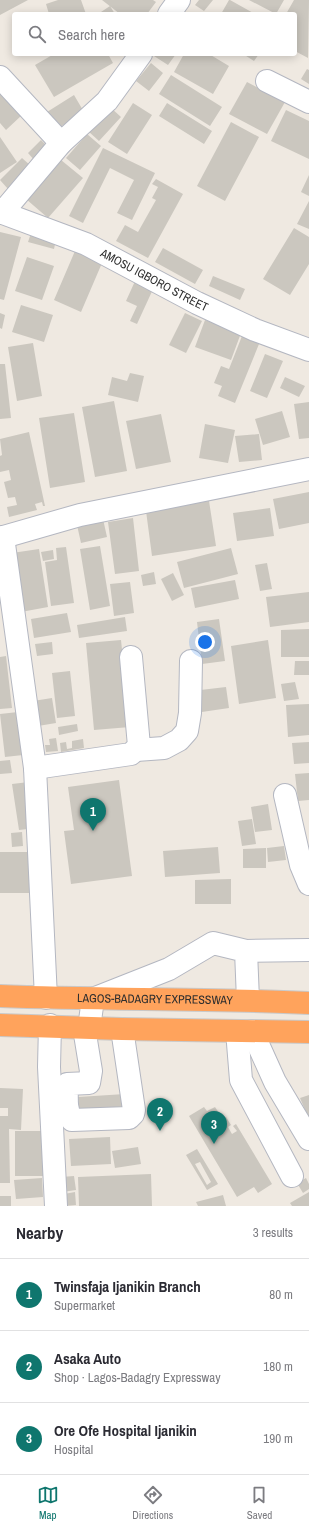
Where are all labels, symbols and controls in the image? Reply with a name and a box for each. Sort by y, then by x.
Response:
search box [12,12,297,56]
icon: search [26,23,48,45]
text: Search here [58,24,125,45]
street label: AMOSU IGBORO STREET [97,245,211,315]
your location [195,632,215,652]
pin: 1 [80,798,106,831]
street label: LAGOS-BADAGRY EXPRESSWAY [77,990,233,1008]
pin: 2 [147,1098,173,1131]
pin: 3 [201,1111,227,1144]
text: Nearby [16,1221,63,1244]
text: 3 results [253,1224,293,1241]
text: Twinsfaja Ijanikin Branch [54,1276,201,1297]
text: 1 [26,1286,32,1303]
text: 80 m [269,1286,293,1303]
text: Supermarket [54,1297,115,1314]
text: Asaka Auto [54,1348,121,1369]
text: 2 [26,1358,32,1375]
text: 180 m [263,1358,293,1375]
text: Shop · Lagos-Badagry Expressway [54,1369,221,1386]
text: Ore Ofe Hospital Ijanikin [54,1420,197,1441]
text: 3 [26,1430,32,1447]
text: 190 m [263,1430,293,1447]
text: Hospital [54,1441,93,1458]
tab: Map [37,1484,59,1522]
tab: Directions [132,1484,173,1522]
tab: Saved [247,1484,272,1522]

